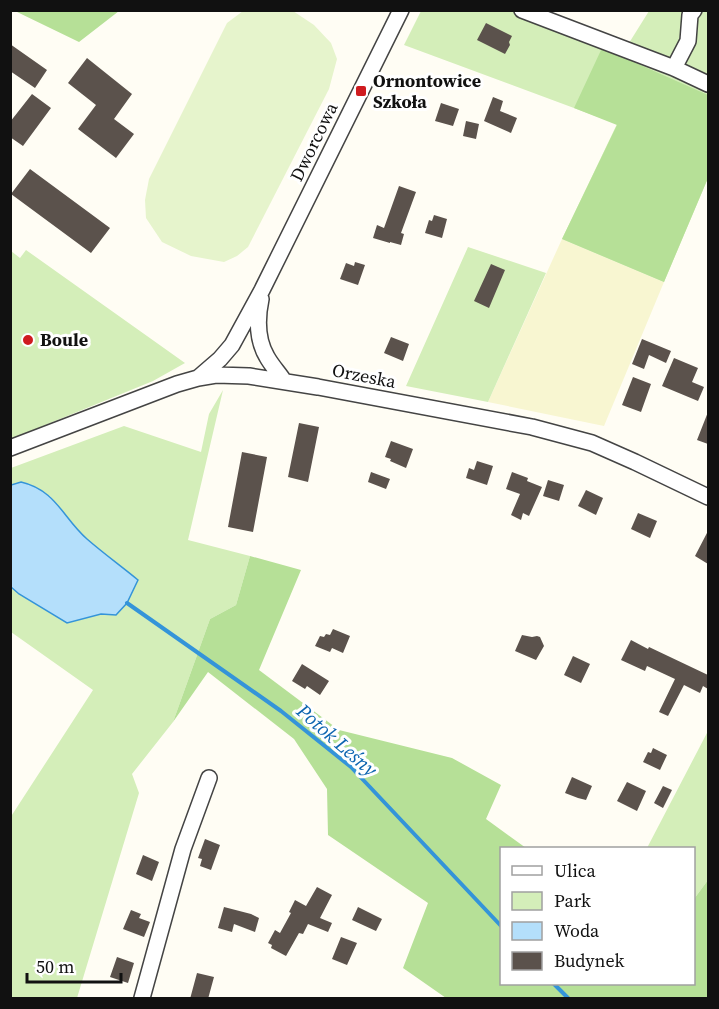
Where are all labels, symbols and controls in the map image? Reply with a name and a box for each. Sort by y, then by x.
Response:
place label: Ornontowice Szkoła [373,68,481,114]
marker: Ornontowice Szkoła [354,84,368,98]
street label: Dworcowa [284,97,344,185]
place label: Boule [40,327,88,352]
marker: Boule [21,333,35,347]
street label: Orzeska [330,357,399,394]
water label: Potok Leśny [290,696,384,783]
legend [500,847,695,985]
text: Ulica [554,858,597,883]
text: Park [554,888,591,913]
text: Woda [554,918,600,943]
scale bar [27,946,122,984]
text: Budynek [554,948,624,973]
text: 50 m [36,954,74,979]

